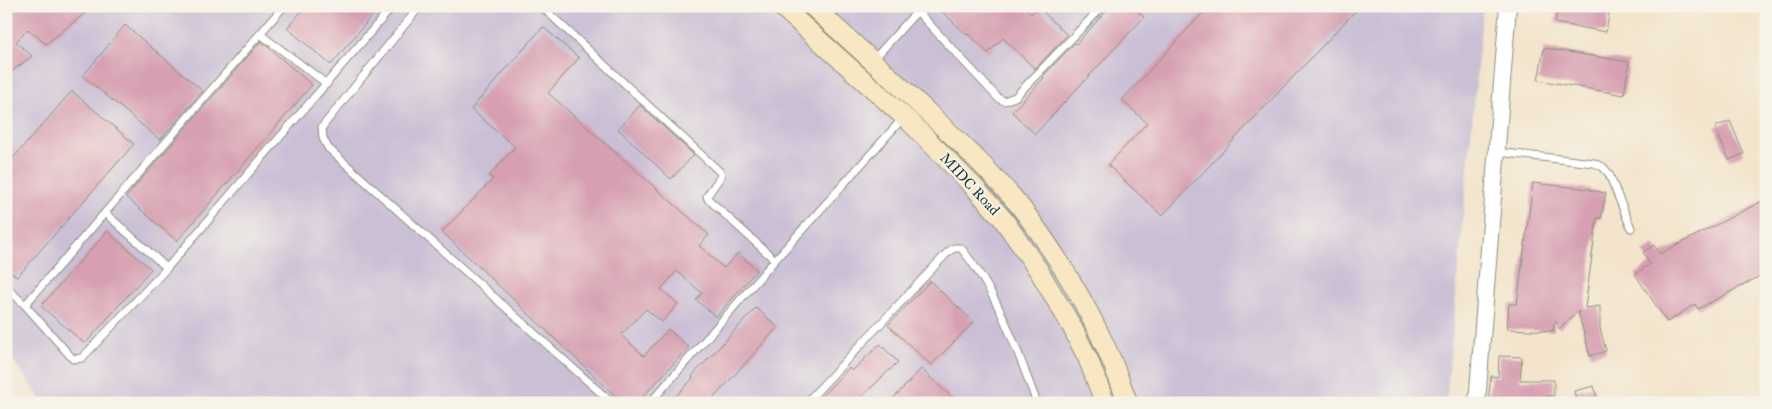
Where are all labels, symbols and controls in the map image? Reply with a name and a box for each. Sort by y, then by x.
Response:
street label: MIDC Road [936,149,1004,219]

